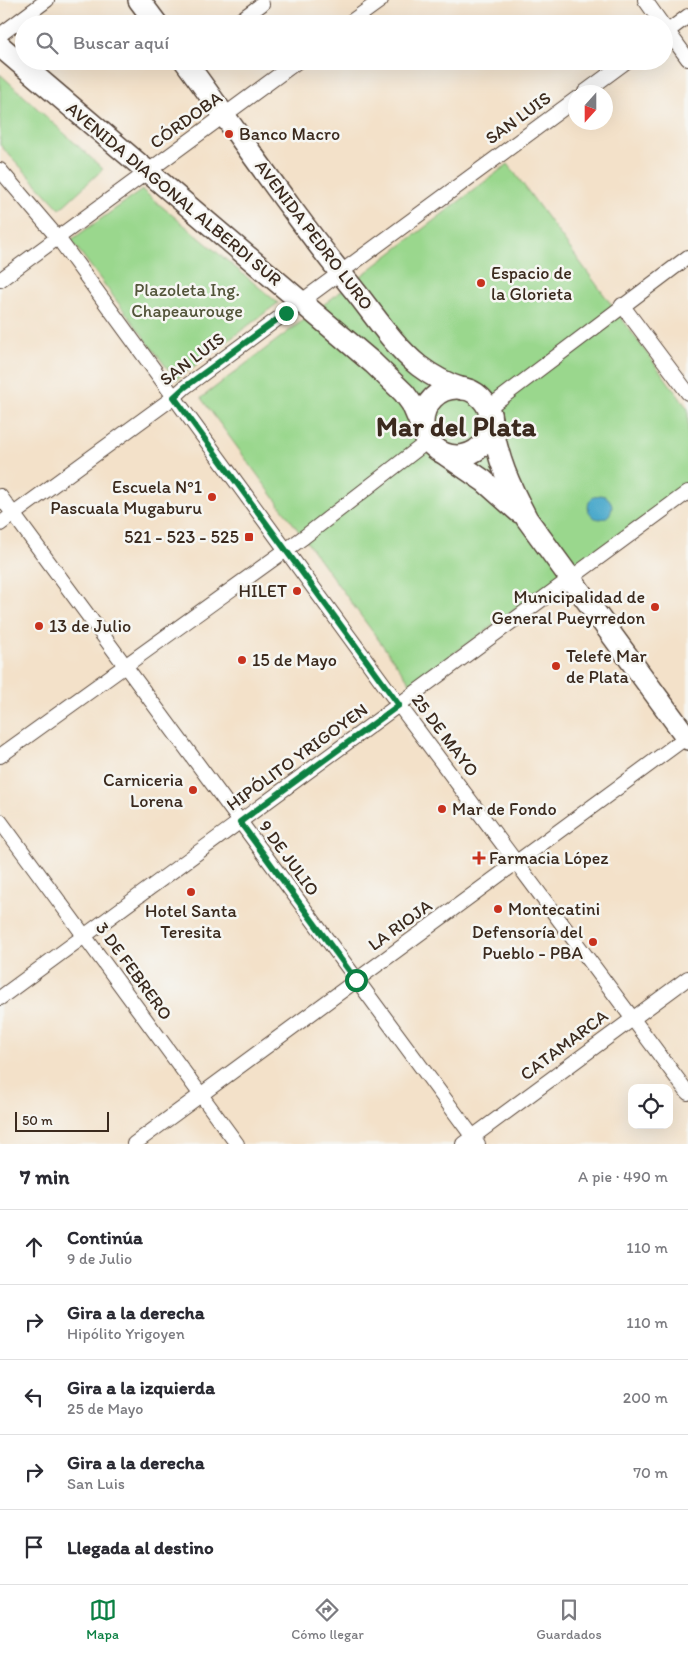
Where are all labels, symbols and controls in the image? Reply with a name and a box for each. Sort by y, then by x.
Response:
search box [15,15,673,70]
icon: search [33,29,61,57]
text: Buscar aquí [73,31,169,54]
north arrow [568,85,613,130]
street label: CÓRDOBA [146,86,227,154]
street label: SAN LUIS [481,87,555,149]
street label: AVENIDA DIAGONAL ALBERDI SUR [62,97,286,291]
place label: Banco Macro [239,123,340,145]
marker: Banco Macro [223,128,235,140]
street label: AVENIDA PEDRO LURO [250,156,378,314]
place label: Espacio de la Glorieta [491,262,572,305]
marker: Espacio de la Glorieta [475,277,487,289]
park label: Plazoleta Ing. Chapeaurouge [131,279,243,322]
route end [275,302,298,325]
street label: SAN LUIS [155,327,229,391]
district label: Mar del Plata [376,409,536,443]
place label: Escuela Nº1 Pascuala Mugaburu [50,476,202,519]
marker: Escuela Nº1 Pascuala Mugaburu [206,491,218,503]
place label: 521 - 523 - 525 [124,526,239,548]
marker: 521 - 523 - 525 [243,531,255,543]
place label: HILET [239,580,287,602]
marker: HILET [291,585,303,597]
place label: Municipalidad de General Pueyrredon [491,586,645,629]
marker: Municipalidad de General Pueyrredon [649,601,661,613]
place label: 13 de Julio [49,615,131,637]
marker: 13 de Julio [33,620,45,632]
place label: Telefe Mar de Plata [566,645,648,688]
place label: 15 de Mayo [252,649,337,671]
marker: 15 de Mayo [236,654,248,666]
marker: Telefe Mar de Plata [550,660,562,672]
street label: 25 DE MAYO [407,689,483,781]
street label: HIPÓLITO YRIGOYEN [222,698,372,816]
place label: Carniceria Lorena [103,769,184,812]
marker: Carniceria Lorena [187,784,199,796]
place label: Mar de Fondo [452,798,557,820]
marker: Mar de Fondo [436,803,448,815]
street label: 9 DE JULIO [254,816,324,900]
place label: Farmacia López [489,847,609,869]
marker: Farmacia López [473,852,485,864]
marker: Hotel Santa Teresita [185,886,197,898]
street label: LA RIOJA [364,894,437,956]
place label: Montecatini [508,898,600,920]
place label: Hotel Santa Teresita [145,900,238,943]
marker: Montecatini [492,903,504,915]
street label: 3 DE FEBRERO [91,918,177,1024]
place label: Defensoría del Pueblo - PBA [472,921,583,964]
marker: Defensoría del Pueblo - PBA [587,936,599,948]
route start [345,969,368,992]
street label: CATAMARCA [516,1005,613,1085]
map controls [628,1084,673,1129]
button: locate [628,1084,673,1129]
scale bar [15,1109,109,1132]
text: 50 m [22,1112,53,1129]
text: 7 min [20,1164,69,1189]
text: A pie · 490 m [578,1167,668,1186]
text: Continúa [67,1226,143,1249]
icon: ahead [20,1233,48,1261]
text: 110 m [626,1238,668,1257]
text: 9 de Julio [67,1249,132,1268]
text: Gira a la derecha [67,1301,205,1324]
icon: right [20,1308,48,1336]
text: 110 m [626,1313,668,1332]
text: Hipólito Yrigoyen [67,1324,185,1343]
text: Gira a la izquierda [67,1376,215,1399]
icon: left [20,1383,48,1411]
text: 200 m [623,1388,668,1407]
text: 25 de Mayo [67,1399,143,1418]
text: Gira a la derecha [67,1451,205,1474]
icon: right [20,1458,48,1486]
text: 70 m [633,1463,668,1482]
text: San Luis [67,1474,125,1493]
icon: arrive [20,1533,48,1561]
text: Llegada al destino [67,1536,214,1559]
tab: Mapa [86,1596,119,1643]
tab: Cómo llegar [291,1596,364,1643]
tab: Guardados [536,1596,602,1643]

